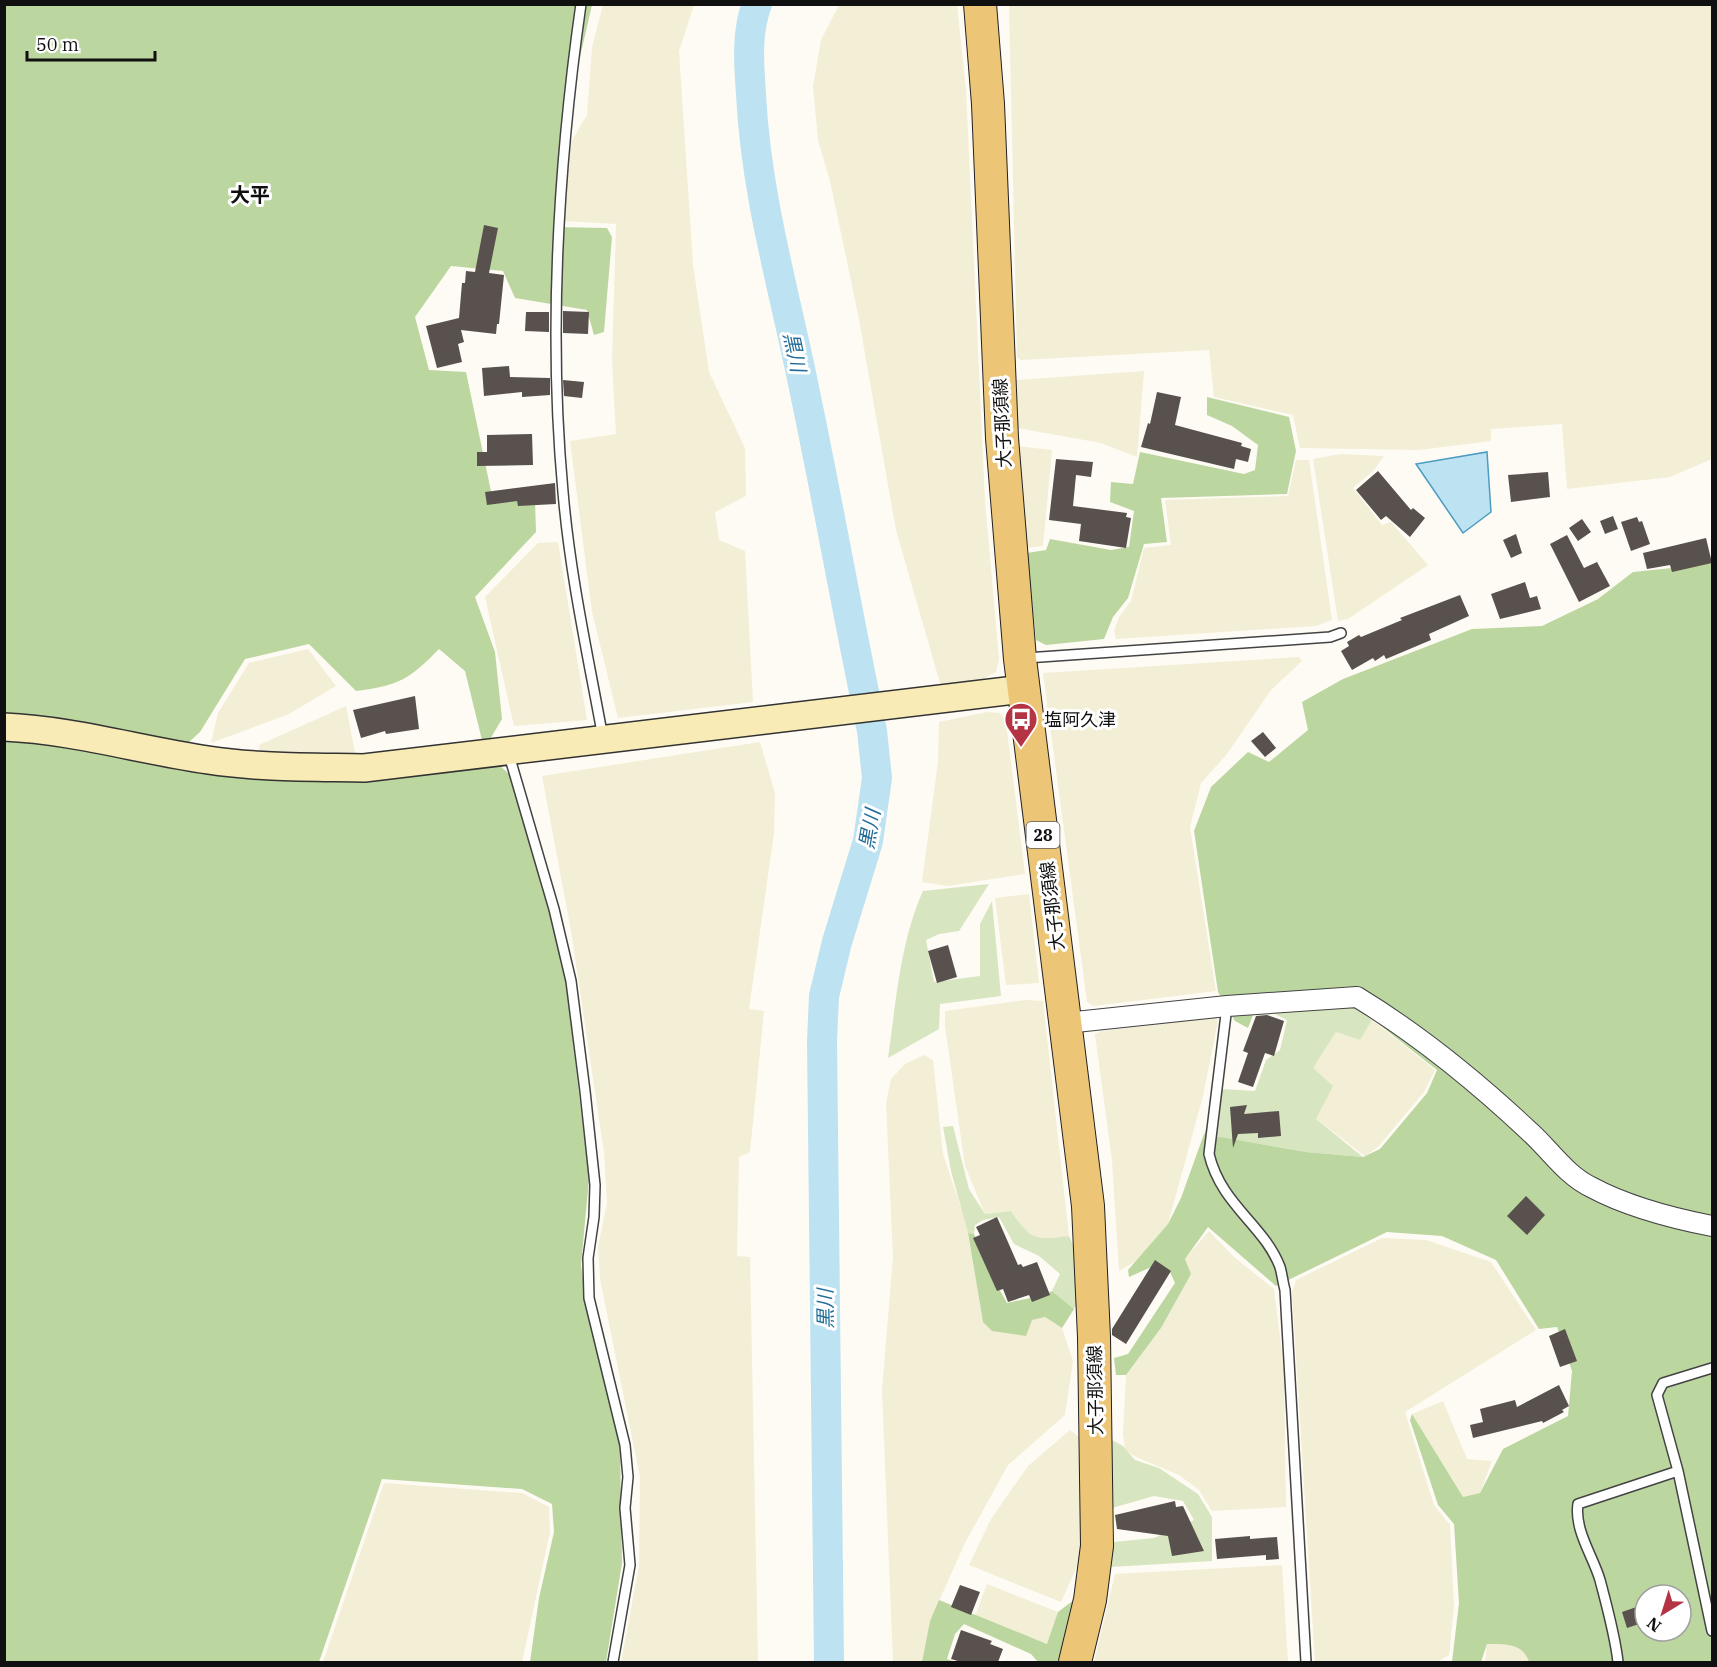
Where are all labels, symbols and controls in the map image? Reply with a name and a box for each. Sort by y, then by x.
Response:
scale bar [27,24,154,62]
text: 50 m [36,33,79,56]
district label: 大平 [230,181,270,208]
water label: 黒川 [778,330,813,376]
street label: 大子那須線 [988,377,1016,469]
bus stop icon: 塩阿久津 [1003,701,1039,748]
place label: 塩阿久津 [1044,708,1116,731]
water label: 黒川 [852,805,886,851]
road number: 28 [1026,822,1060,848]
street label: 大子那須線 [1035,860,1069,952]
water label: 黒川 [811,1287,839,1329]
street label: 大子那須線 [1083,1345,1107,1435]
north arrow [1633,1583,1693,1643]
text: N [1643,1613,1665,1637]

